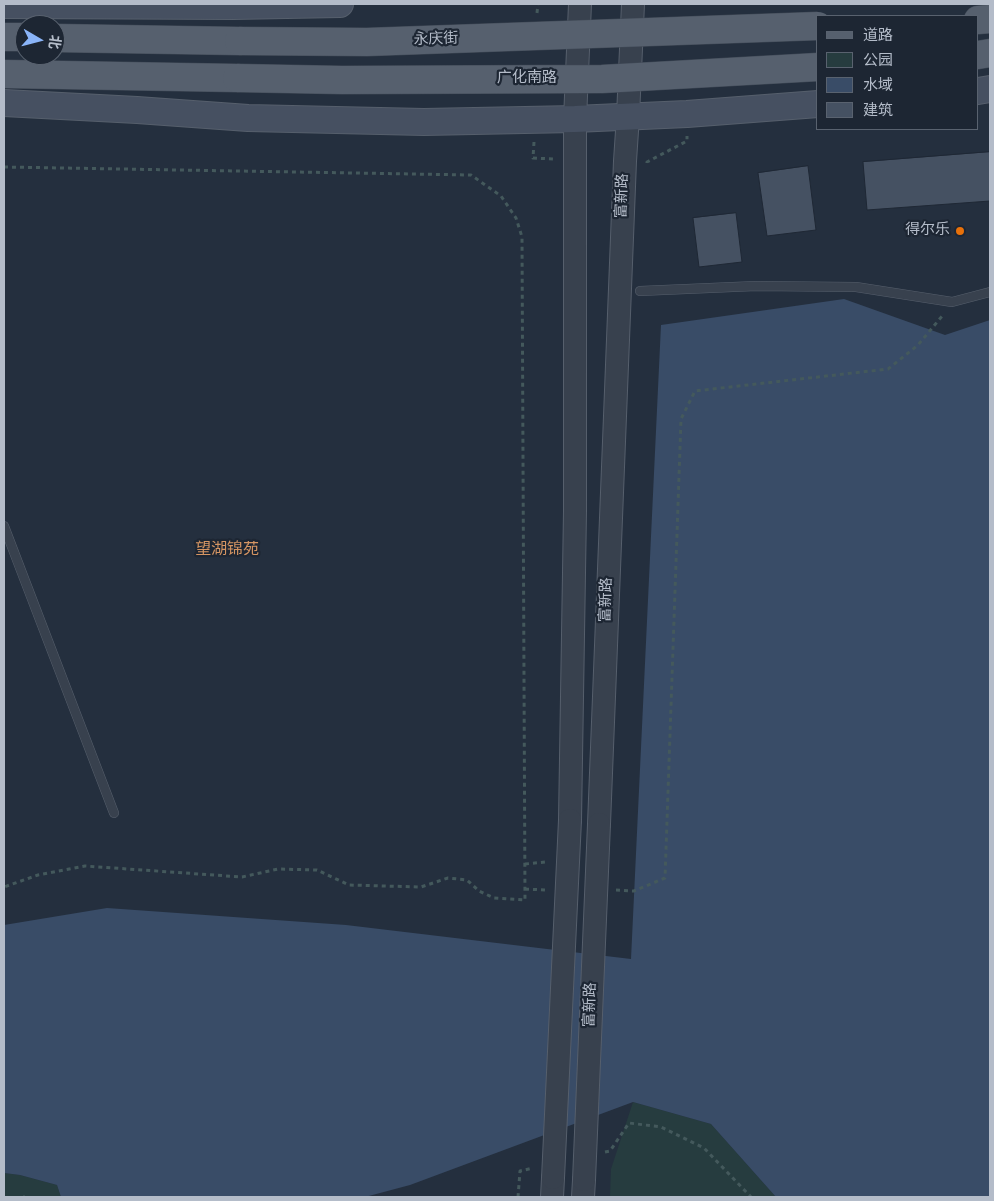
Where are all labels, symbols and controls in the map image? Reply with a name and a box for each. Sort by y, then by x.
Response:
north arrow [15,15,65,65]
legend [816,15,979,130]
text: 道路 [863,25,893,46]
street label: 永庆街 [413,30,459,50]
text: 北 [43,34,65,50]
text: 公园 [863,50,893,71]
street label: 广化南路 [497,70,557,88]
text: 水域 [863,75,893,96]
text: 建筑 [863,100,893,121]
street label: 富新路 [613,173,633,219]
place label: 得尔乐 [905,222,950,240]
marker: 得尔乐 [954,225,966,237]
district label: 望湖锦苑 [195,540,259,560]
street label: 富新路 [597,577,617,623]
street label: 富新路 [581,982,601,1028]

